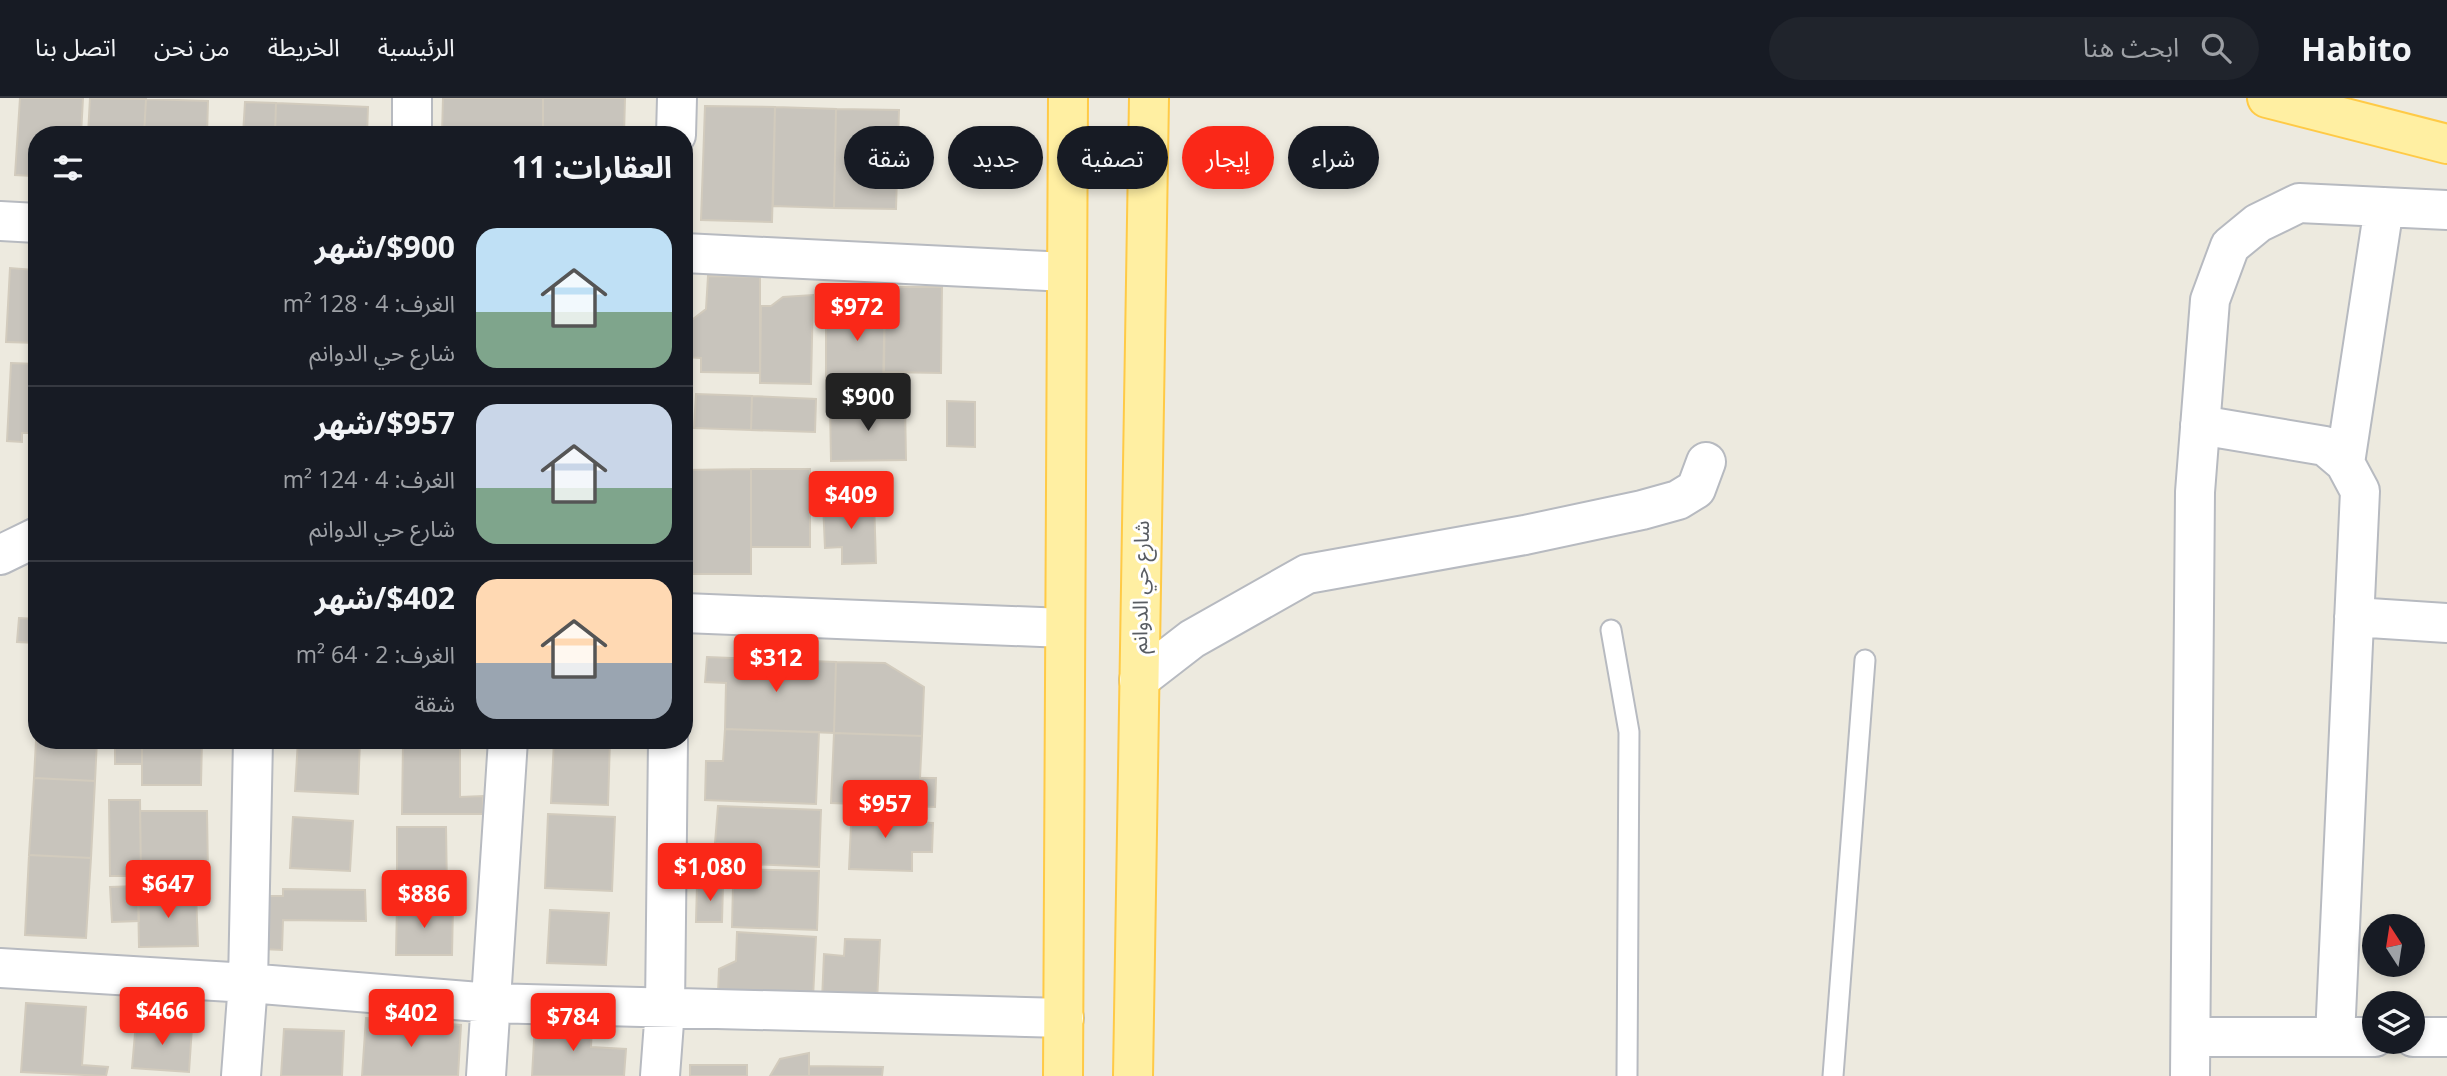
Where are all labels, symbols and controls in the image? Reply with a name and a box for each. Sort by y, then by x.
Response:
search box [1769,17,2259,80]
text: Habito [2301,26,2412,71]
text: ابحث هنا [2083,29,2179,65]
icon: search [2197,29,2235,67]
text: اتصل بنا [35,30,116,63]
text: من نحن [154,30,230,63]
text: الخريطة [268,30,340,63]
text: الرئيسية [378,30,455,63]
chip: شقة [844,126,934,189]
chip: جديد [948,126,1043,189]
chip: تصفية [1057,126,1168,189]
chip: إيجار [1182,126,1274,189]
chip: شراء [1288,126,1379,189]
text: العقارات: 11 [512,146,672,187]
icon: filters [49,149,87,187]
text: $900/شهر [315,226,455,267]
icon: home [532,256,616,340]
pin: $972 [816,284,898,343]
text: الغرف: 4 · 128 m² [283,287,455,319]
text: $972 [831,290,883,322]
text: شارع حي الدوانم [309,336,455,368]
pin: $900 [827,374,909,433]
text: $900 [842,380,894,412]
text: $957/شهر [315,402,455,443]
icon: home [532,432,616,516]
text: الغرف: 4 · 124 m² [283,463,455,495]
pin: $409 [810,472,892,531]
text: $409 [825,478,877,510]
text: شارع حي الدوانم [309,512,455,544]
street label: شارع حي الدوانم [1125,520,1158,654]
text: $402/شهر [315,577,455,618]
icon: home [532,607,616,691]
pin: $312 [735,634,817,694]
text: الغرف: 2 · 64 m² [296,638,455,670]
text: $312 [750,641,802,673]
text: شقة [414,687,455,719]
pin: $957 [844,780,926,840]
text: $957 [859,787,911,819]
pin: $1,080 [653,844,767,903]
text: $1,080 [674,850,746,882]
pin: $647 [127,860,209,920]
text: $647 [142,867,194,899]
pin: $886 [383,870,465,930]
text: $886 [398,877,450,909]
north arrow [2362,914,2426,976]
map controls [2362,914,2425,1054]
pin: $466 [121,988,203,1047]
pin: $402 [370,990,452,1049]
button: layers [2362,991,2425,1054]
pin: $784 [532,993,614,1053]
text: $466 [136,994,188,1026]
text: $402 [385,996,437,1028]
text: $784 [547,1000,599,1032]

